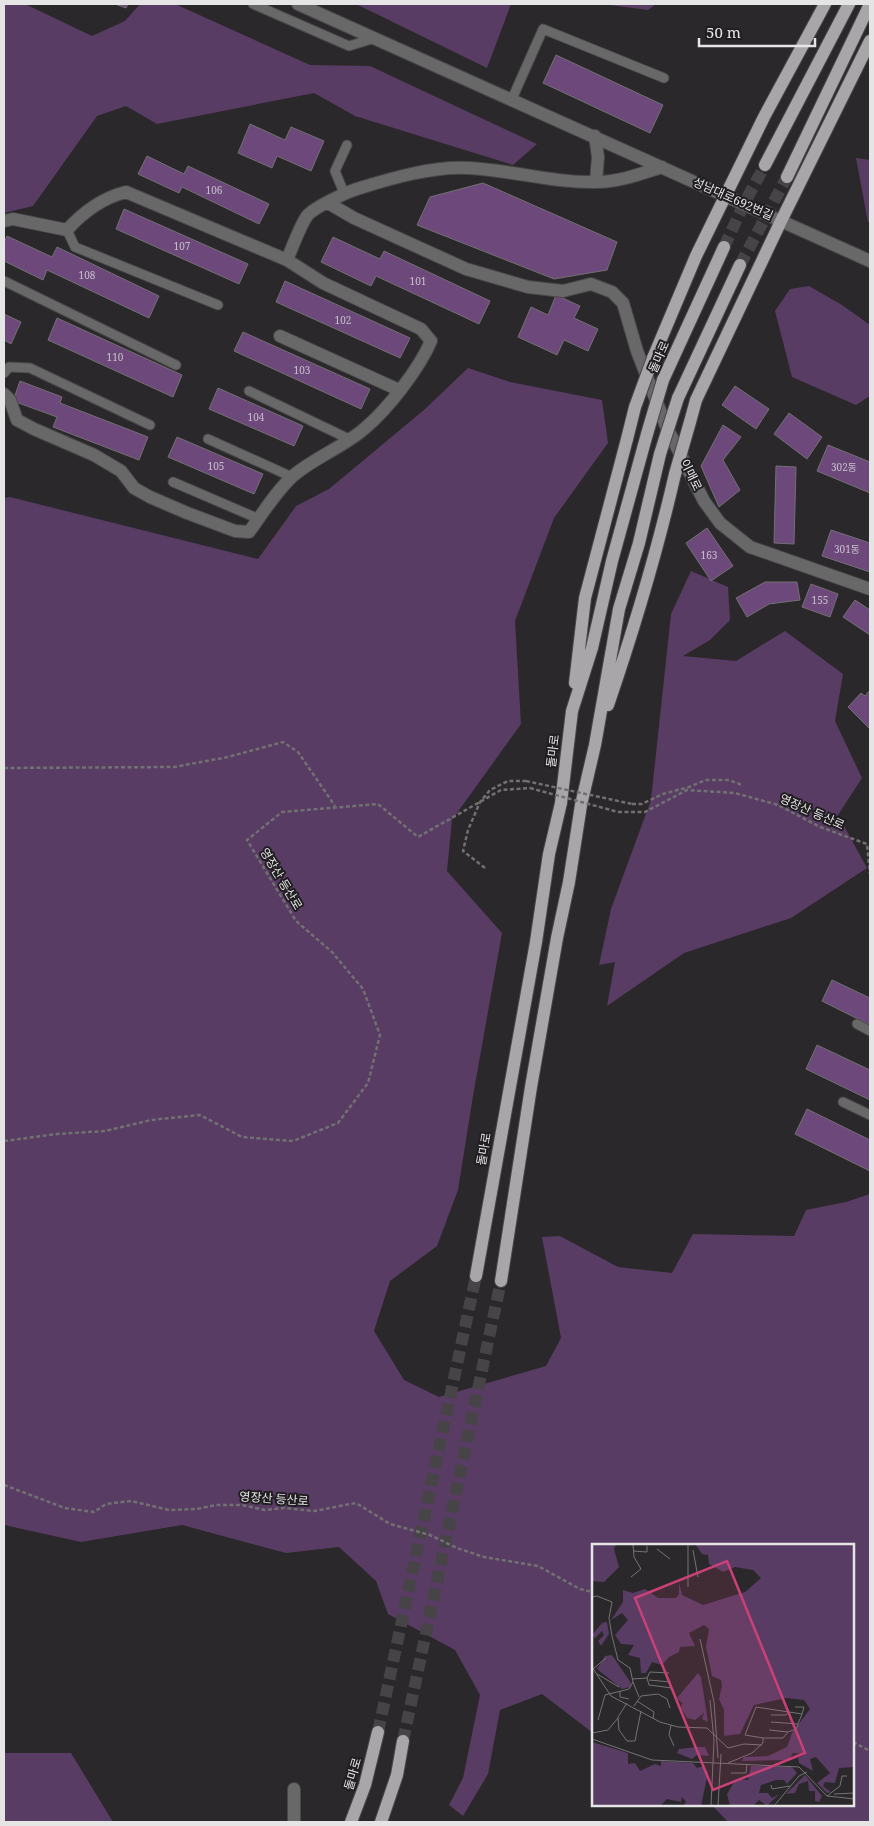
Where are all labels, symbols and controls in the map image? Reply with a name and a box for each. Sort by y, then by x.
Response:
scale bar [699,15,815,47]
text: 50 m [706,22,741,42]
street label: 성남대로692번길 [690,173,776,224]
house number: 106 [206,183,223,197]
house number: 107 [174,239,191,253]
house number: 108 [79,268,96,282]
house number: 101 [410,274,426,288]
house number: 102 [335,313,351,327]
street label: 돌마로 [644,338,673,375]
house number: 110 [107,350,124,364]
house number: 103 [294,363,311,377]
house number: 104 [248,410,265,424]
street label: 이매로 [677,456,706,493]
house number: 105 [208,459,224,473]
house number: 302동 [831,460,857,474]
house number: 301동 [834,542,860,556]
house number: 163 [701,548,718,562]
house number: 155 [812,593,828,607]
street label: 돌마로 [542,733,563,768]
street label: 영장산 등산로 [777,790,847,833]
street label: 영장산 등산로 [256,845,307,913]
street label: 돌마로 [472,1131,495,1167]
street label: 영장산 등산로 [239,1488,309,1509]
inset map [592,1544,854,1806]
street label: 돌마로 [340,1756,365,1792]

